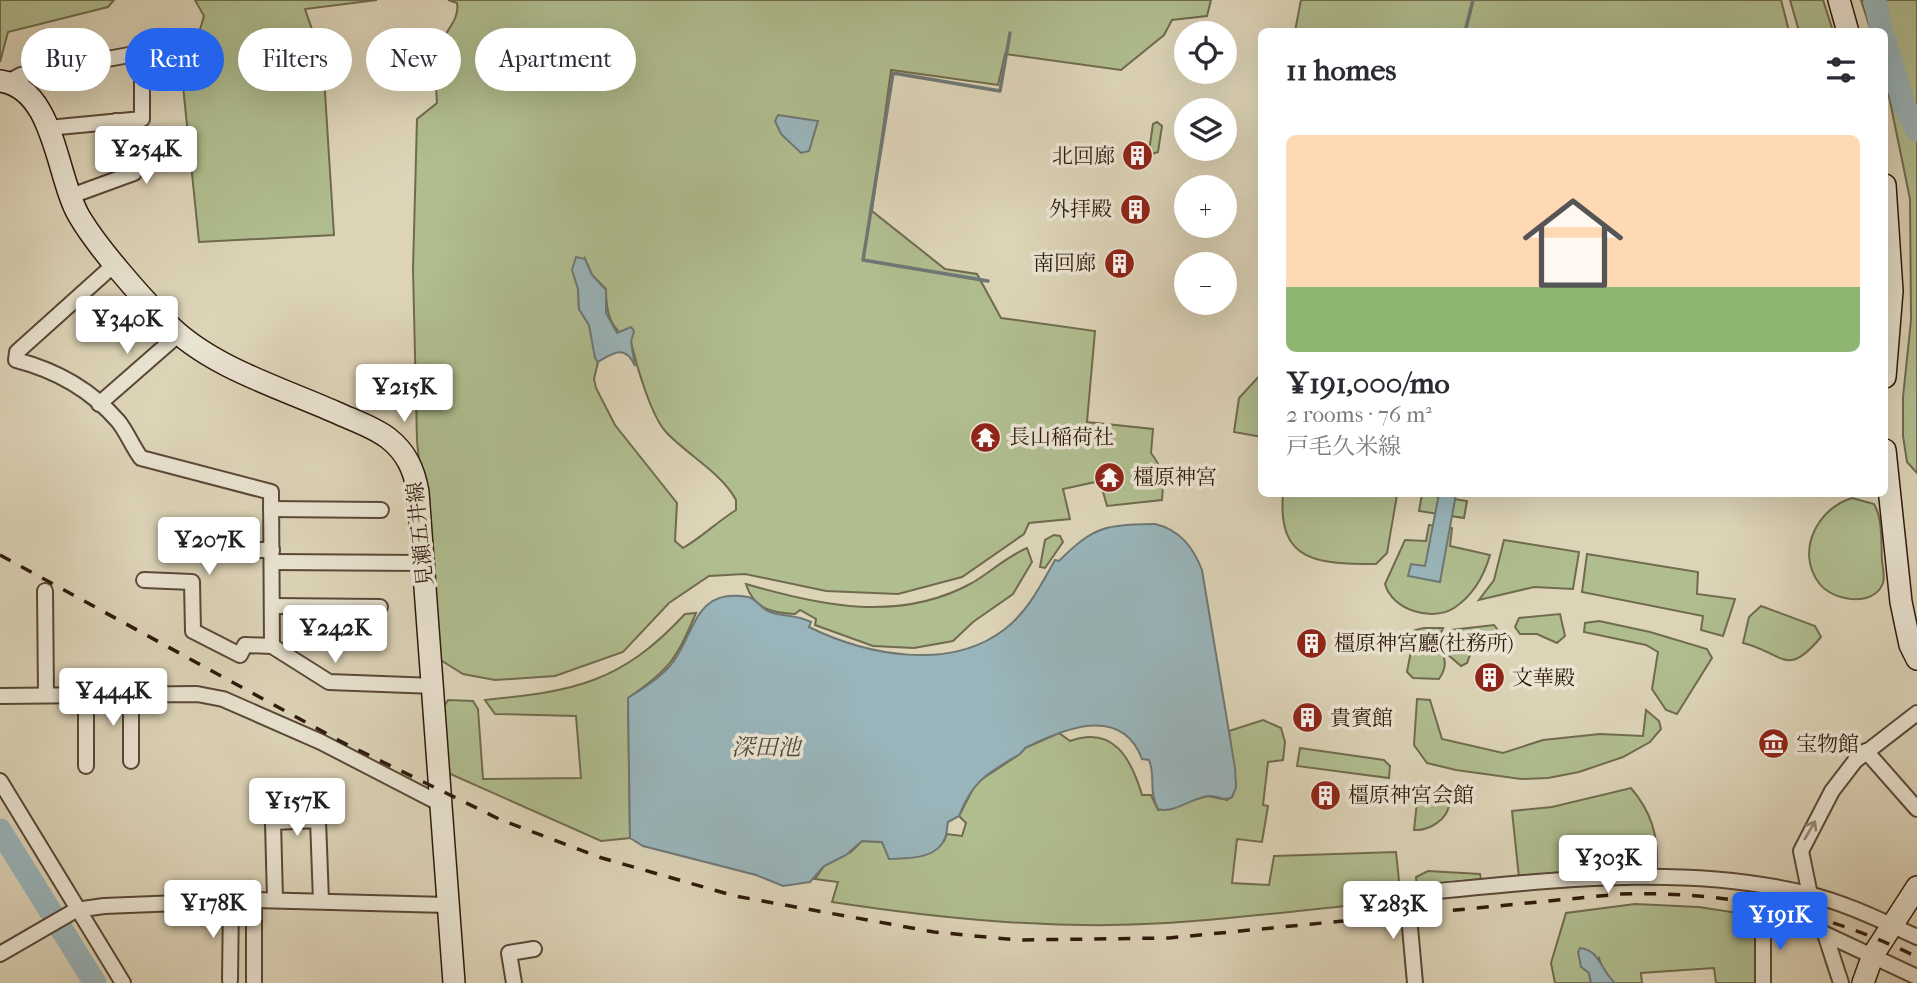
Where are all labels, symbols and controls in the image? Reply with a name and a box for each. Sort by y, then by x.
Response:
map controls [1174,21,1237,315]
button: locate [1174,21,1237,84]
chip: Buy [21,28,111,91]
chip: Rent [125,28,224,91]
chip: Filters [238,28,352,91]
chip: New [366,28,461,91]
chip: Apartment [475,28,636,91]
icon: filters [1822,51,1860,89]
text: 11 homes [1286,53,1396,88]
button: layers [1174,98,1237,161]
pin: ¥254K [97,127,195,186]
text: ¥254K [111,135,181,162]
building icon: 北回廊 [1121,139,1155,173]
place label: 北回廊 [1052,144,1115,168]
button: + [1174,175,1237,238]
icon: home [1510,180,1636,306]
building icon: 外拝殿 [1118,192,1152,226]
place label: 外拝殿 [1049,197,1112,221]
building icon: 南回廊 [1102,246,1136,280]
place label: 南回廊 [1033,251,1096,275]
button: − [1174,252,1237,315]
pin: ¥340K [78,296,176,356]
text: ¥340K [92,305,162,332]
pin: ¥215K [355,364,453,424]
text: ¥191,000/mo [1286,366,1450,401]
text: ¥215K [372,373,436,400]
text: 2 rooms · 76 m² [1286,401,1432,428]
temple icon: 長山稲荷社 [969,420,1003,454]
place label: 長山稲荷社 [1009,425,1114,449]
text: 戸毛久米線 [1286,433,1401,460]
temple icon: 橿原神宮 [1093,460,1127,494]
place label: 橿原神宮 [1133,465,1217,489]
street label: 見瀬五井線 [403,481,437,587]
pin: ¥207K [160,518,258,577]
text: ¥207K [174,526,244,553]
pin: ¥242K [286,606,384,665]
text: ¥242K [299,614,371,641]
building icon: 橿原神宮廳(社務所) [1294,626,1328,660]
place label: 橿原神宮廳(社務所) [1334,631,1514,655]
building icon: 文華殿 [1472,661,1506,695]
place label: 文華殿 [1512,666,1575,690]
pin: ¥444K [64,668,162,728]
text: ¥444K [75,677,151,704]
building icon: 貴賓館 [1290,701,1324,735]
place label: 貴賓館 [1330,706,1393,730]
museum icon: 宝物館 [1756,727,1790,761]
place label: 宝物館 [1796,732,1859,756]
water label: 深田池 [732,734,804,761]
pin: ¥157K [248,778,346,838]
building icon: 橿原神宮会館 [1308,778,1342,812]
place label: 橿原神宮会館 [1348,783,1474,807]
text: ¥157K [265,787,329,814]
one-way arrow [1803,820,1817,840]
pin: ¥303K [1559,836,1657,895]
text: ¥303K [1575,844,1641,871]
pin: ¥178K [164,880,262,940]
pin: ¥283K [1344,881,1442,941]
text: ¥178K [180,889,246,916]
text: ¥283K [1359,890,1427,917]
pin: ¥191K [1731,892,1829,952]
text: ¥191K [1748,901,1812,928]

